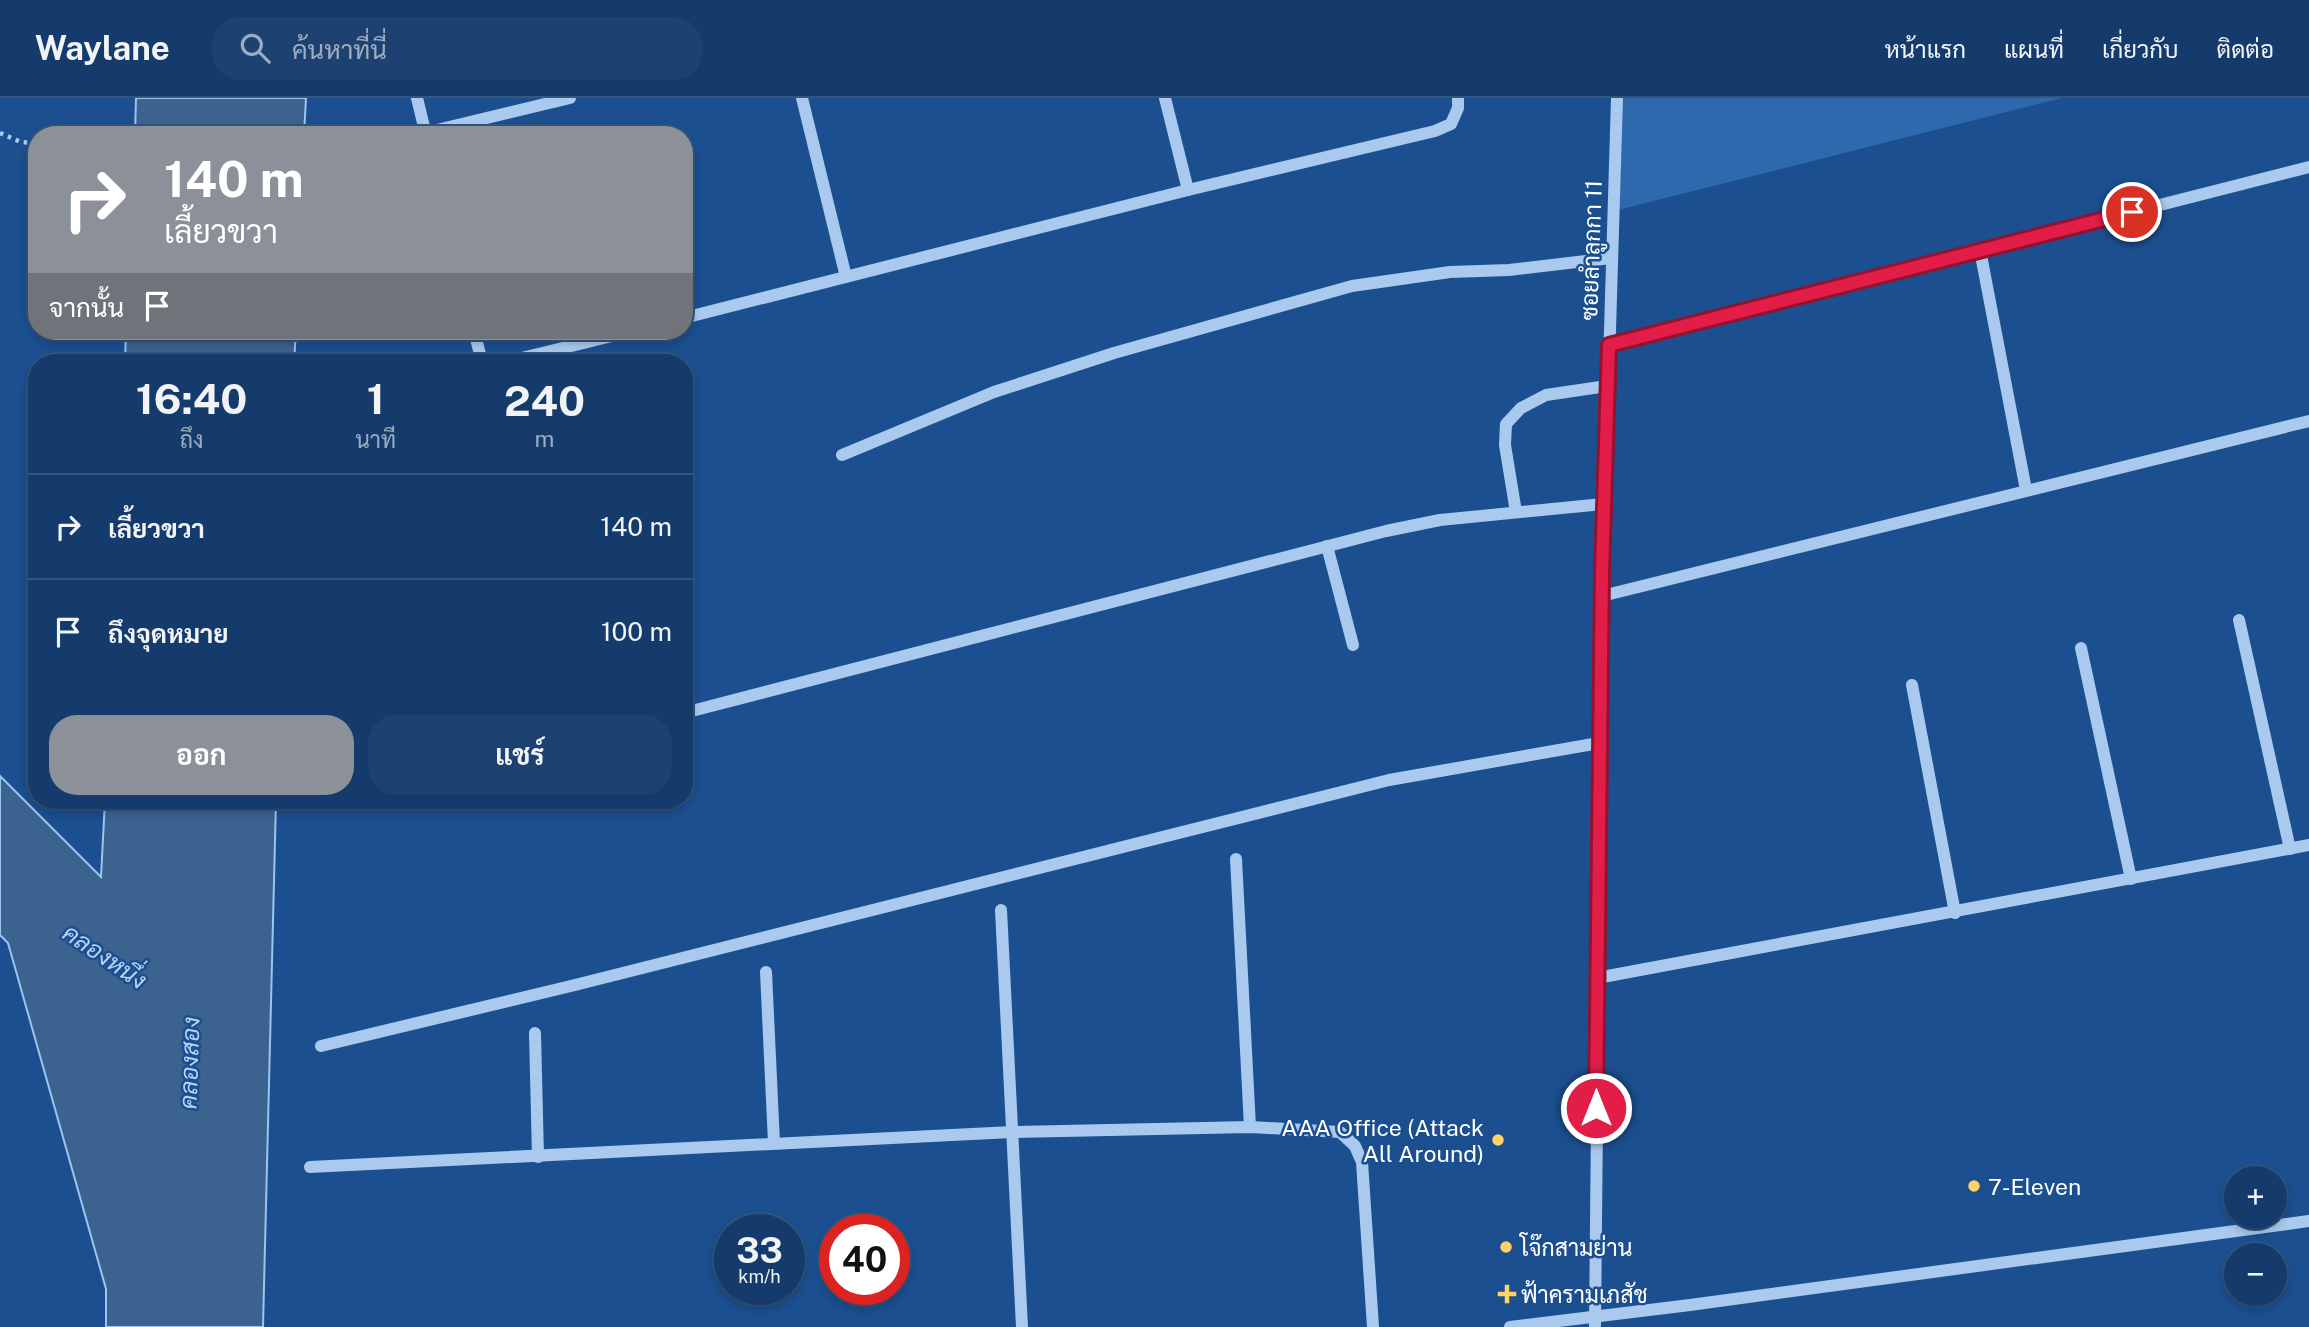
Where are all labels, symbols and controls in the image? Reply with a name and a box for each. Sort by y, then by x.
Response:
search box [212,17,702,80]
text: Waylane [35,29,170,67]
icon: search [236,29,274,67]
text: ค้นหาที่นี่ [292,34,387,65]
text: หน้าแรก [1885,35,1966,63]
text: แผนที่ [2004,35,2064,63]
text: เกี่ยวกับ [2102,35,2179,63]
text: ติดต่อ [2217,35,2274,63]
text: 140 m [164,150,304,208]
icon: right [49,154,140,245]
street label: ซอยลำลูกกา 11 [1575,179,1611,321]
pin [2102,182,2162,242]
icon: arrive [2113,193,2151,231]
text: เลี้ยวขวา [164,213,278,250]
icon: arrive [138,287,176,325]
text: จากนั้น [49,292,124,323]
text: 16:40 [136,374,247,423]
text: 1 [367,374,385,423]
text: 240 [504,376,585,425]
text: m [535,425,554,452]
text: ถึง [180,426,203,453]
text: นาที [355,426,396,453]
icon: right [49,508,87,546]
text: 140 m [600,511,672,542]
text: เลี้ยวขวา [108,513,205,544]
icon: arrive [49,613,87,651]
text: 100 m [601,616,672,647]
text: ถึงจุดหมาย [108,618,229,649]
button: ออก [49,715,354,795]
button: แชร์ [368,715,672,795]
water label: คลองหนึ่ง [58,913,156,994]
water label: คลองสอง [173,1016,205,1110]
position arrow [1559,1071,1633,1145]
place label: AAA Office (Attack All Around) [1281,1114,1484,1167]
marker: AAA Office (Attack All Around) [1490,1132,1506,1148]
map controls [2224,1166,2287,1306]
button: + [2224,1166,2287,1229]
place label: 7-Eleven [1988,1173,2081,1200]
marker: 7-Eleven [1966,1178,1982,1194]
speed limit sign: 40 [819,1214,910,1305]
text: 33 [736,1230,783,1271]
place label: โจ๊กสามย่าน [1518,1232,1632,1261]
marker: โจ๊กสามย่าน [1498,1239,1514,1255]
button: − [2224,1243,2287,1306]
text: km/h [738,1266,781,1287]
place label: ฟ้าครามเภสัช [1521,1280,1648,1308]
marker: ฟ้าครามเภสัช [1499,1286,1515,1302]

